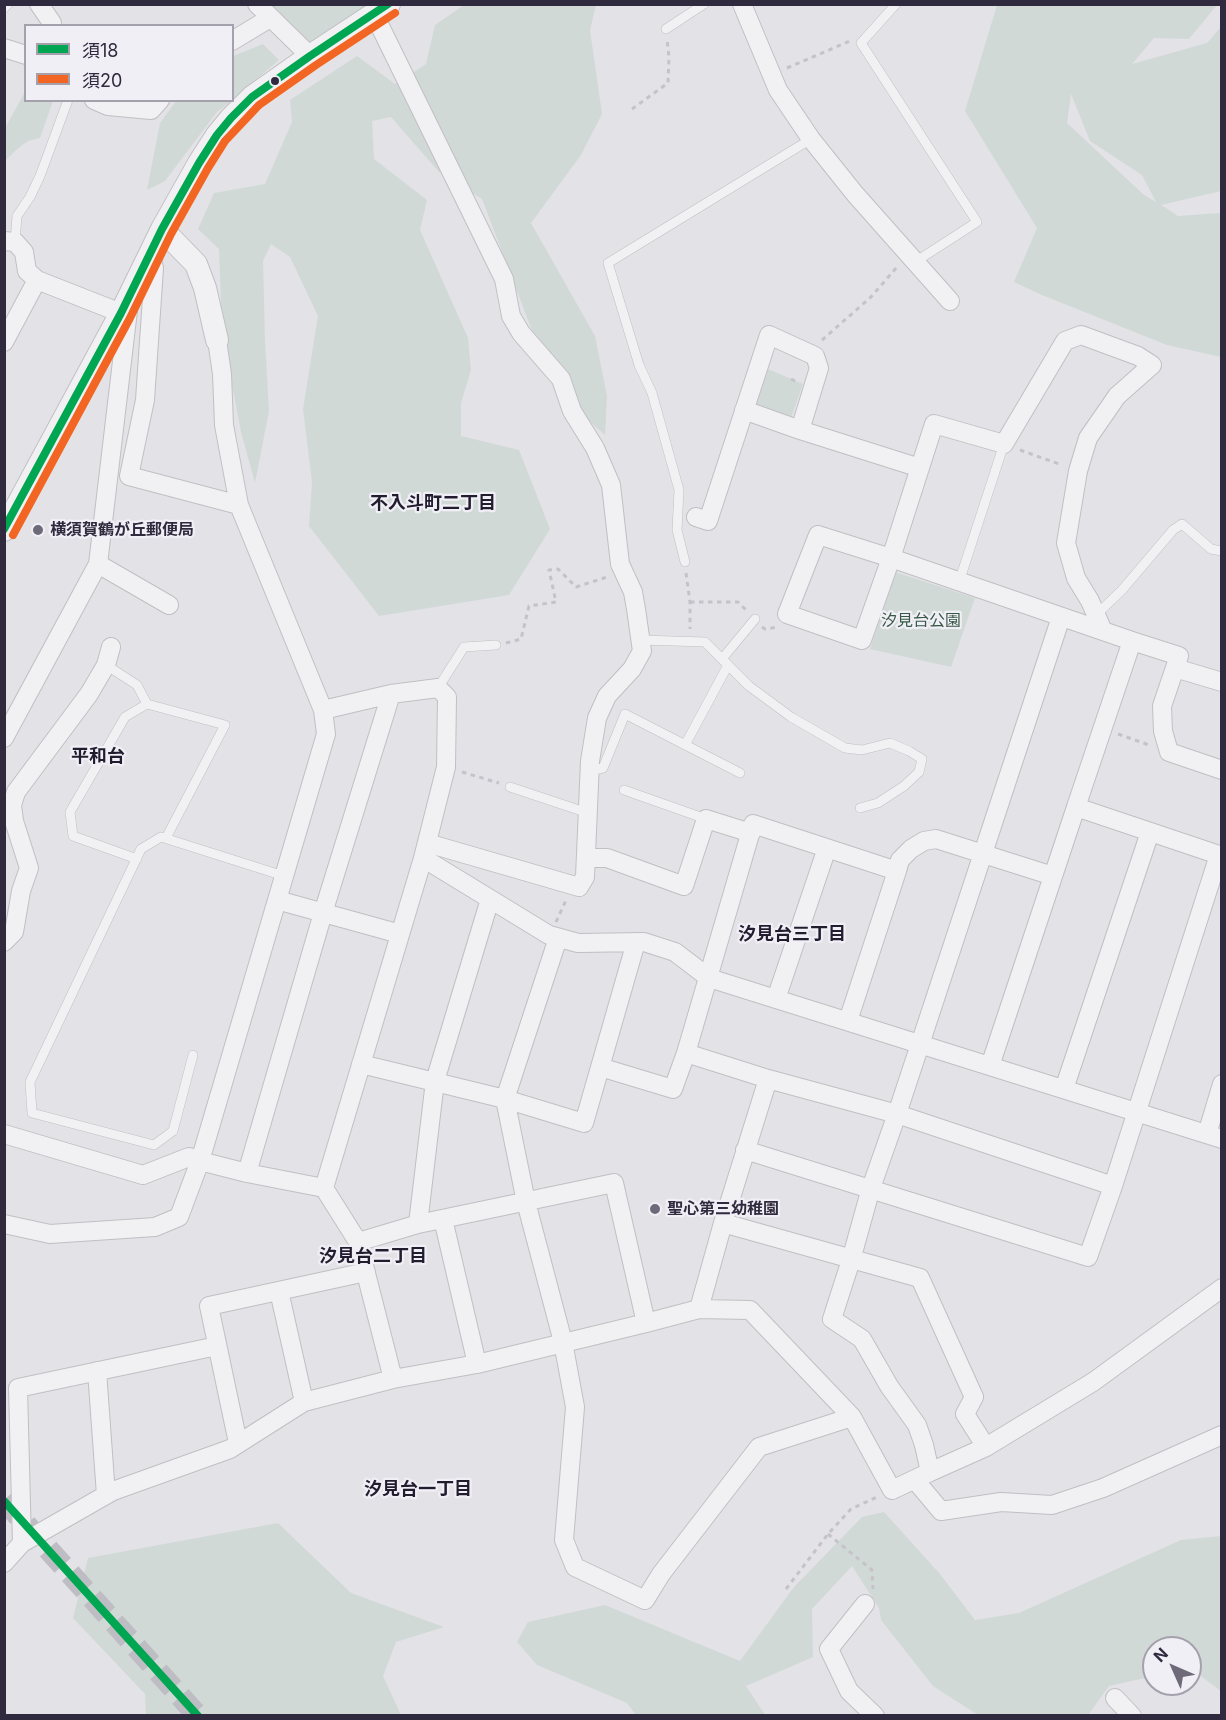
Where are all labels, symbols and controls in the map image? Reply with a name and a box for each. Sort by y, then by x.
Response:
legend [24,24,234,102]
text: 須18 [82,40,118,61]
text: 須20 [82,70,122,91]
unlabelled marker [269,75,281,87]
district label: 不入斗町二丁目 [370,493,496,515]
place label: 横須賀鶴が丘郵便局 [50,520,194,540]
marker: 横須賀鶴が丘郵便局 [31,523,45,537]
park label: 汐見台公園 [881,611,961,631]
district label: 平和台 [71,746,125,768]
district label: 汐見台三丁目 [738,924,846,946]
place label: 聖心第三幼稚園 [667,1199,779,1219]
marker: 聖心第三幼稚園 [648,1202,662,1216]
district label: 汐見台二丁目 [319,1246,427,1268]
district label: 汐見台一丁目 [364,1479,472,1501]
north arrow [1142,1636,1202,1696]
text: N [1149,1643,1172,1666]

